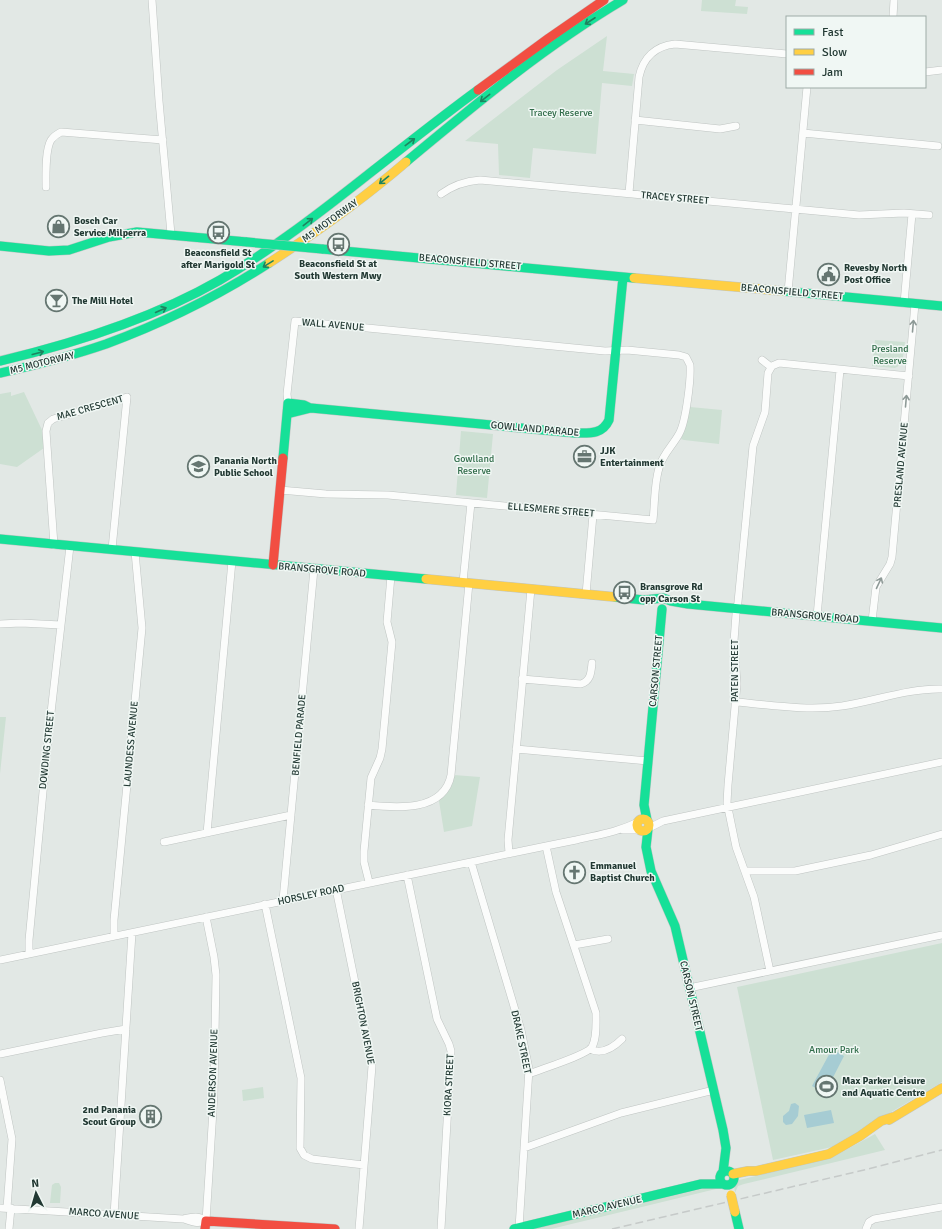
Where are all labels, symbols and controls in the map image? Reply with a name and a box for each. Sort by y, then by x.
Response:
one-way arrow [584,16,595,25]
legend [786,16,926,88]
text: Fast [822,25,843,40]
text: Slow [822,45,847,60]
text: Jam [822,65,843,80]
one-way arrow [479,93,490,102]
park label: Tracey Reserve [529,107,593,119]
one-way arrow [405,138,416,146]
one-way arrow [379,175,390,184]
street label: TRACEY STREET [640,189,710,207]
street label: M5 MOTORWAY [300,197,360,245]
shop icon: Bosch Car Service Milperra [46,214,72,240]
place label: Bosch Car Service Milperra [74,215,146,239]
one-way arrow [302,217,313,226]
bus stop icon: Beaconsfield St after Marigold St [205,220,231,246]
bus stop icon: Beaconsfield St at South Western Mwy [325,231,351,257]
place label: Beaconsfield St after Marigold St [181,247,255,271]
street label: BEACONSFIELD STREET [418,252,522,272]
place label: Beaconsfield St at South Western Mwy [295,258,381,282]
one-way arrow [262,261,274,269]
public building icon: Revesby North Post Office [815,261,841,287]
place label: Revesby North Post Office [844,262,908,286]
street label: BEACONSFIELD STREET [740,282,844,302]
bar icon: The Mill Hotel [43,288,69,314]
place label: The Mill Hotel [72,295,133,307]
one-way arrow [154,306,166,313]
street label: WALL AVENUE [301,316,365,334]
one-way arrow [909,320,917,333]
park label: Presland Reserve [871,343,909,367]
one-way arrow [31,348,44,356]
street label: M5 MOTORWAY [9,349,75,377]
street label: MAE CRESCENT [55,393,125,423]
one-way arrow [902,395,910,408]
street label: GOWLLAND PARADE [490,419,580,439]
street label: PRESLAND AVENUE [891,421,911,508]
office icon: JJK Entertainment [572,444,598,470]
place label: JJK Entertainment [600,445,664,469]
park label: Gowlland Reserve [454,453,494,477]
school or university icon: Panania North Public School [185,454,211,480]
place label: Panania North Public School [214,455,277,479]
street label: ELLESMERE STREET [507,500,595,520]
street label: BRANSGROVE ROAD [278,560,366,580]
one-way arrow [876,577,883,589]
bus stop icon: Bransgrove Rd opp Carson St [612,580,638,606]
place label: Bransgrove Rd opp Carson St [640,581,703,605]
street label: BRANSGROVE ROAD [771,606,859,626]
street label: CARSON STREET [647,635,665,707]
street label: PATEN STREET [729,640,741,702]
street label: BENFIELD PARADE [289,694,309,776]
street label: LAUNDESS AVENUE [121,700,141,787]
street label: DOWDING STREET [37,710,57,790]
church icon: Emmanuel Baptist Church [562,859,588,885]
place label: Emmanuel Baptist Church [590,860,655,884]
street label: HORSLEY ROAD [277,882,345,908]
street label: CARSON STREET [677,960,705,1032]
street label: BRIGHTON AVENUE [349,980,377,1066]
street label: DRAKE STREET [508,1009,534,1075]
street label: ANDERSON AVENUE [205,1028,221,1117]
park label: Amour Park [809,1044,859,1056]
street label: KIORA STREET [441,1054,457,1116]
sports icon: Max Parker Leisure and Aquatic Centre [813,1074,839,1100]
place label: Max Parker Leisure and Aquatic Centre [842,1075,925,1099]
building icon: 2nd Panania Scout Group [138,1103,164,1129]
place label: 2nd Panania Scout Group [83,1104,137,1128]
north arrow [16,1173,56,1213]
text: N [31,1177,40,1190]
street label: MARCO AVENUE [571,1193,643,1221]
street label: MARCO AVENUE [68,1206,140,1222]

